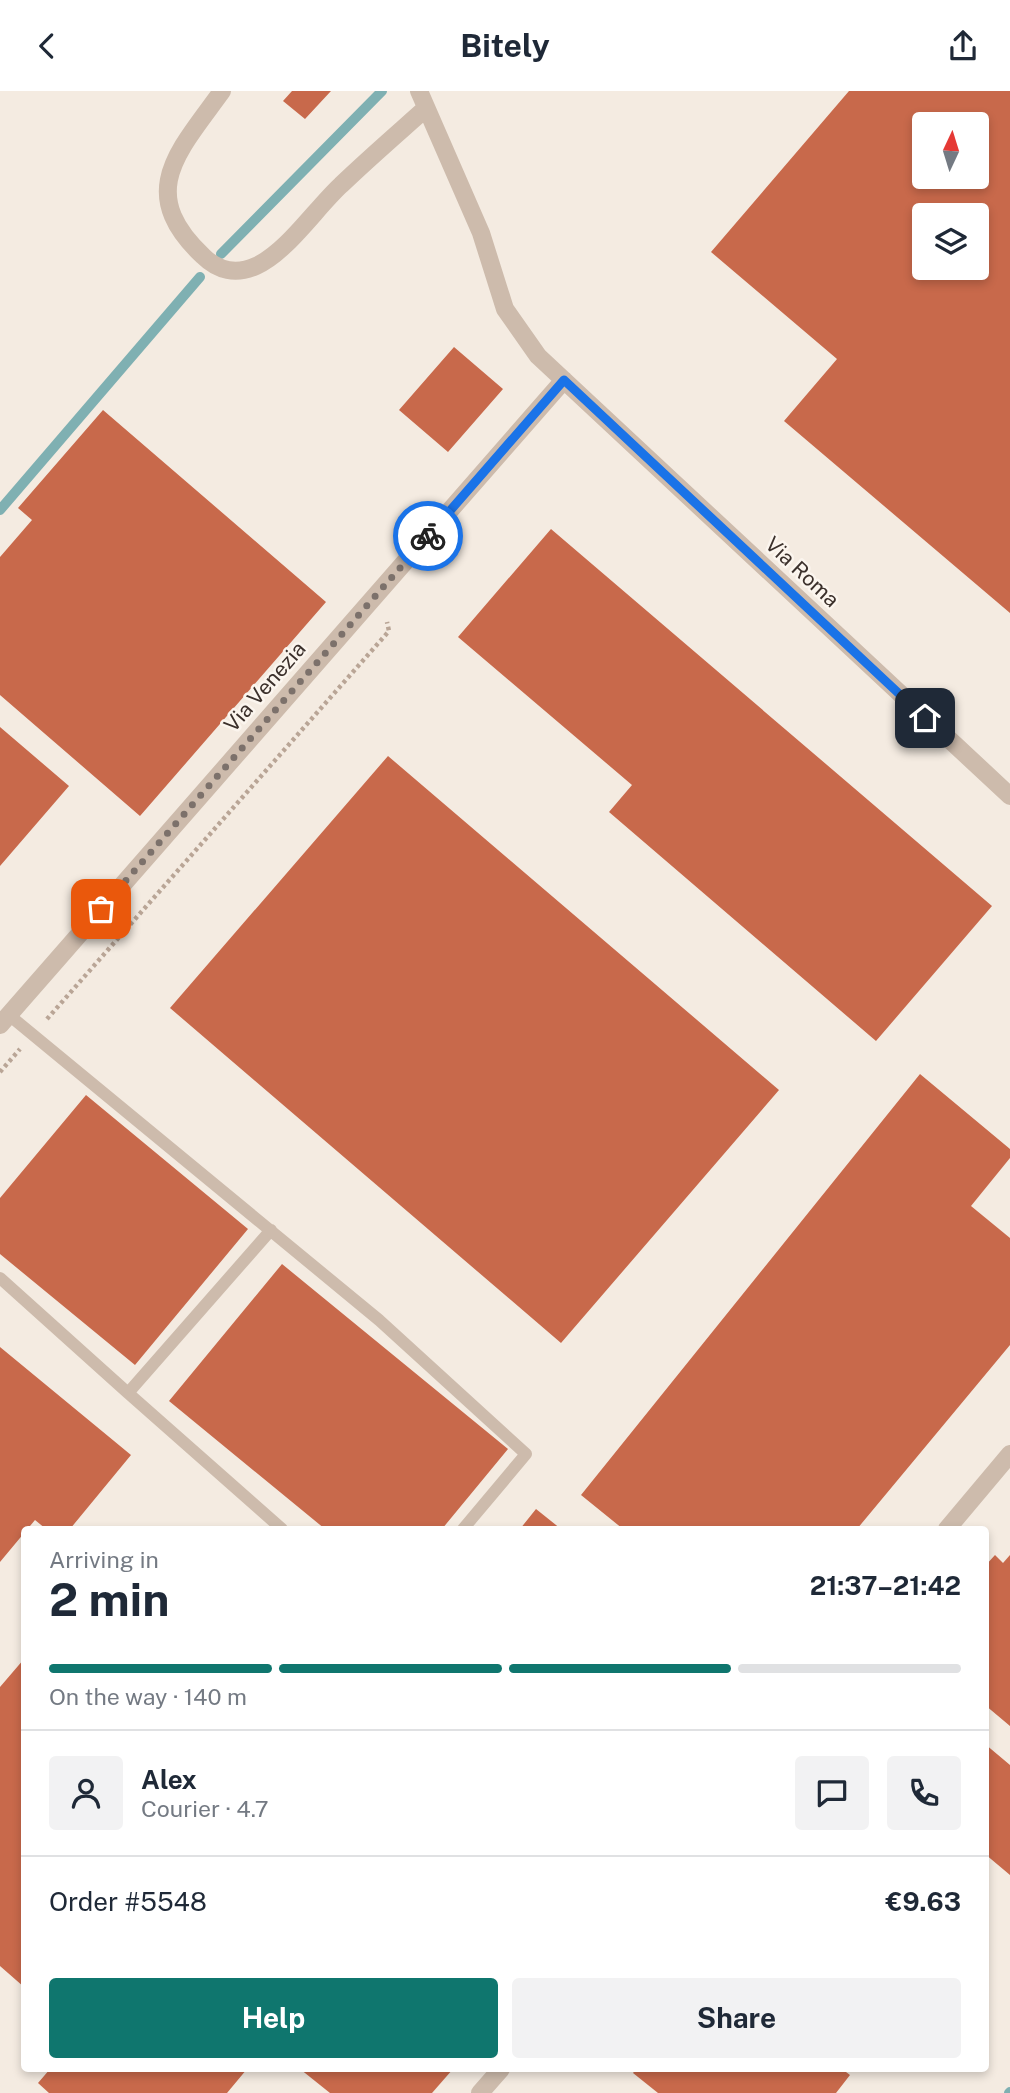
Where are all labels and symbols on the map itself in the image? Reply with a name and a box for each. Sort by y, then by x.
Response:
north arrow [912,112,989,189]
courier [393,501,463,571]
street label: Via Roma [760,531,844,612]
street label: Via Venezia [219,636,311,737]
pin [895,688,955,748]
pin [71,879,131,939]

